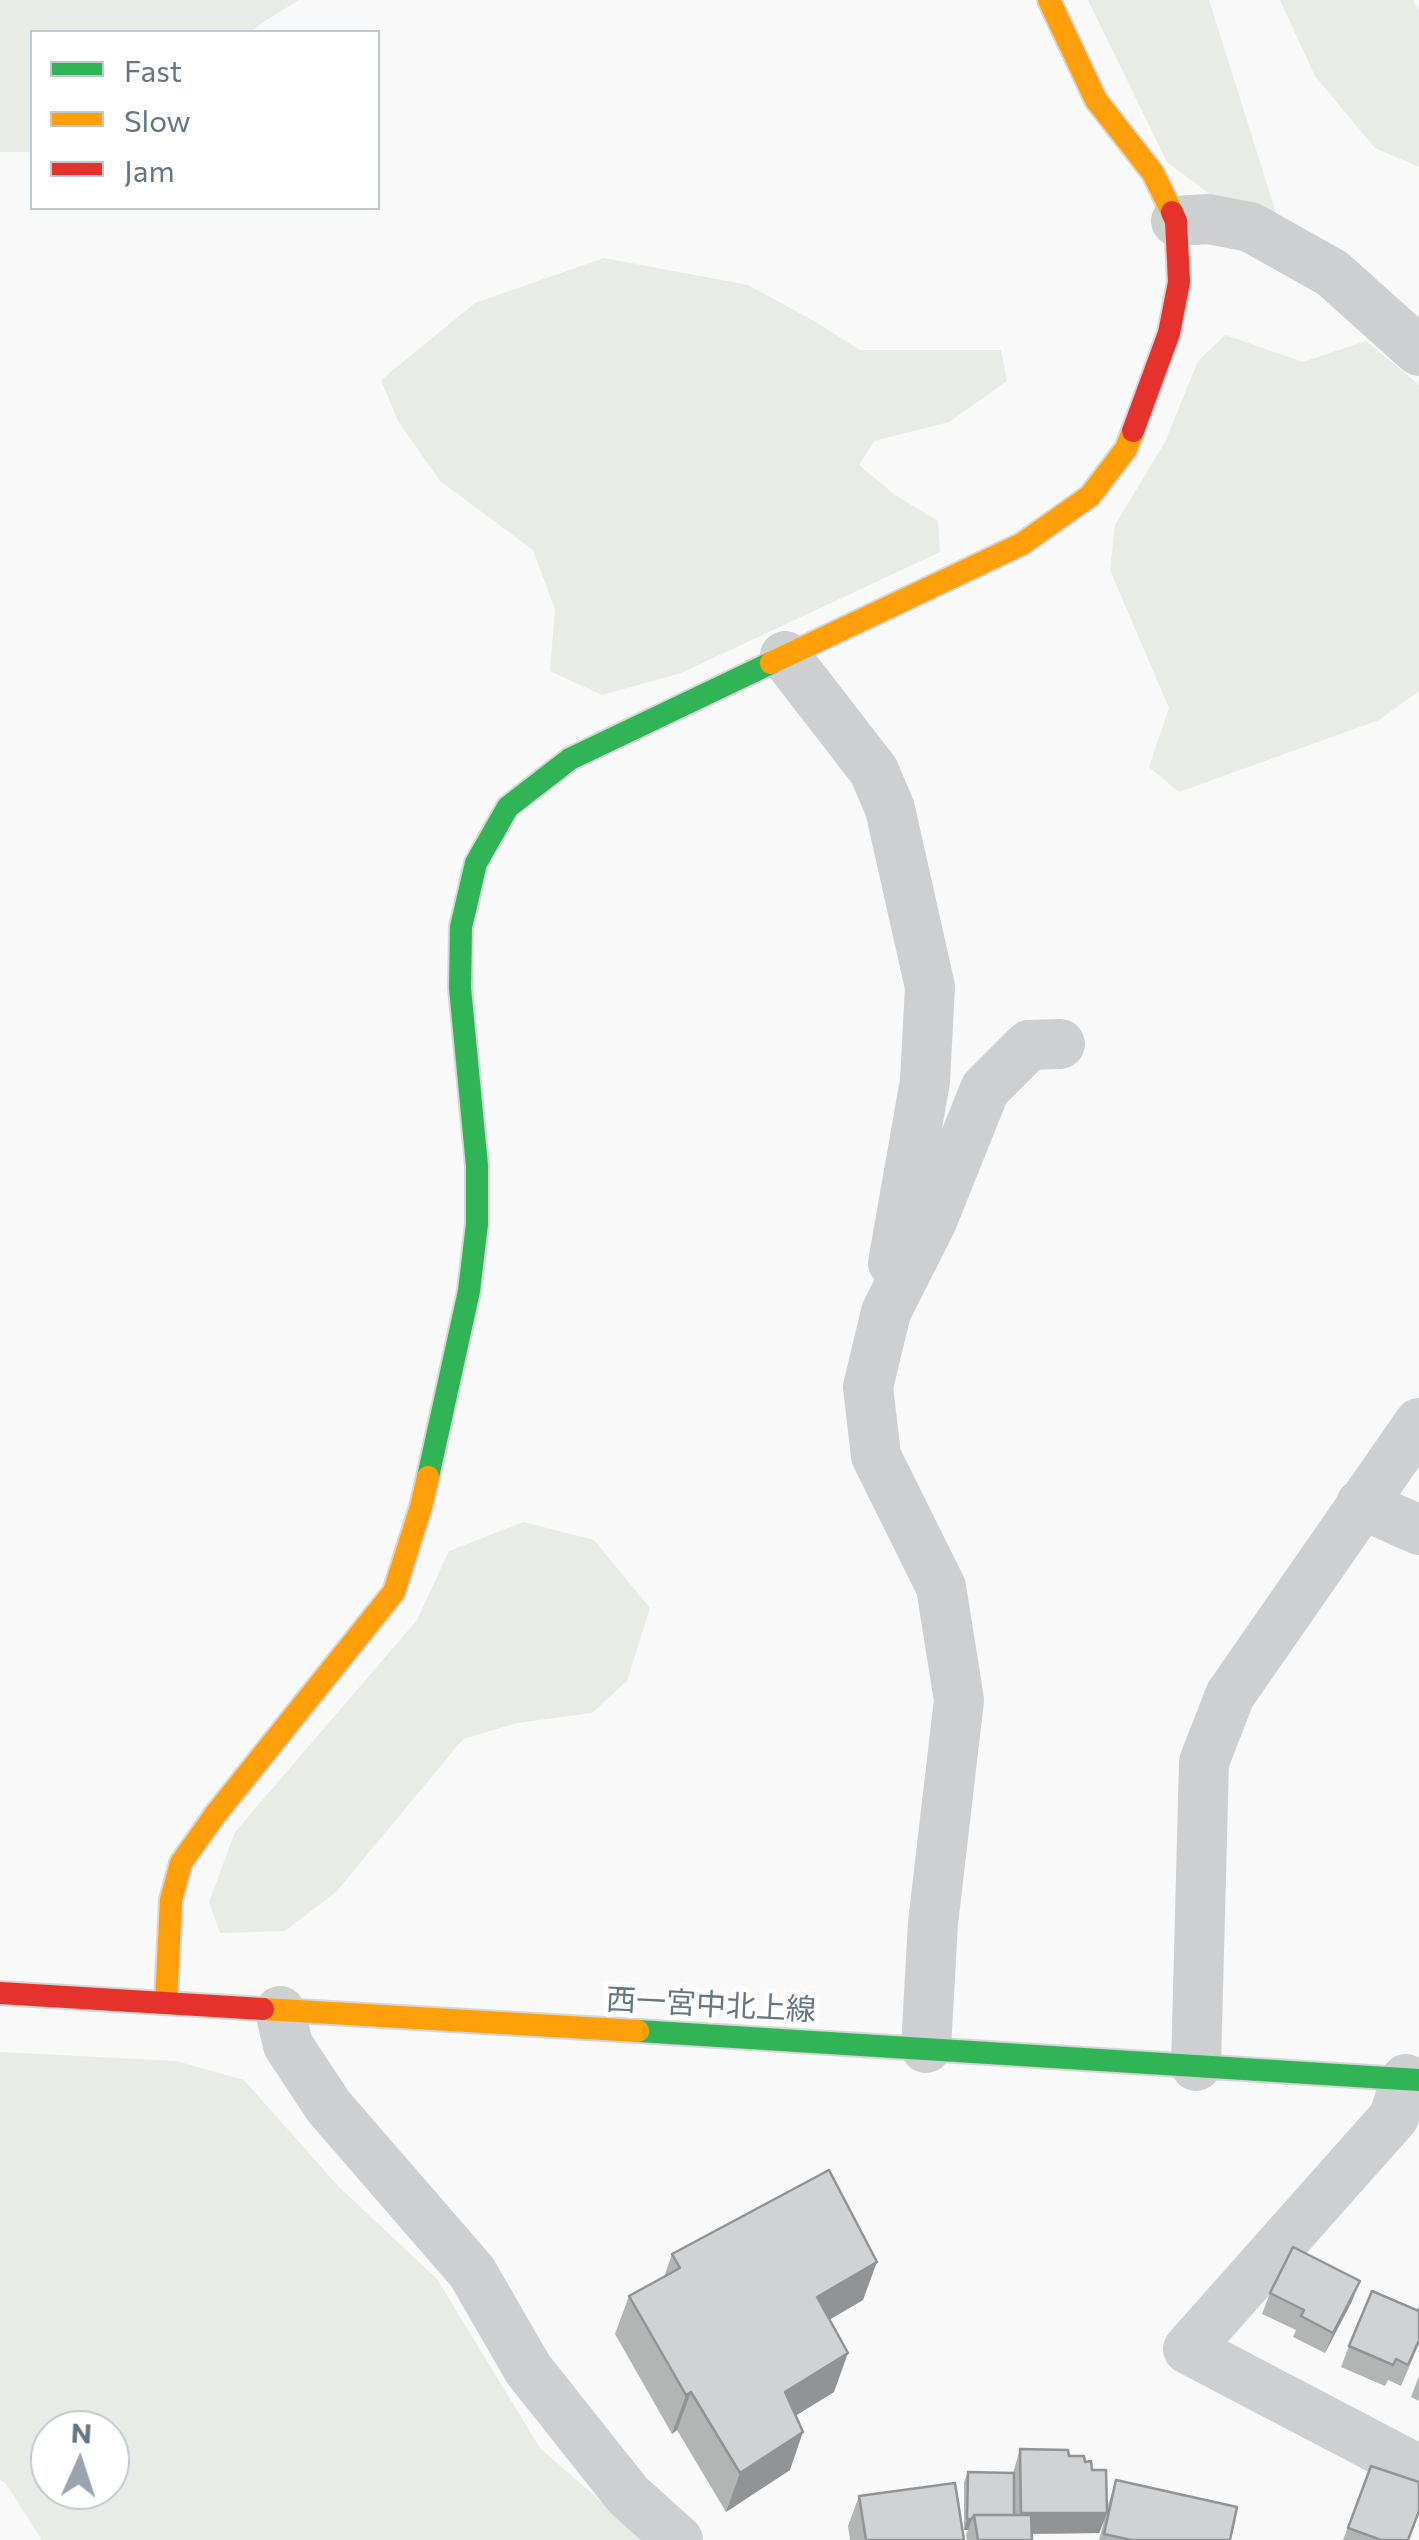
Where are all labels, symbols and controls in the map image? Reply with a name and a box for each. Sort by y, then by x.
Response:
legend [30,30,380,210]
text: Fast [124,51,182,88]
text: Slow [124,101,191,138]
text: Jam [124,151,175,188]
street label: 西一宮中北上線 [605,1982,817,2028]
north arrow [30,2410,130,2510]
text: N [70,2415,93,2450]

